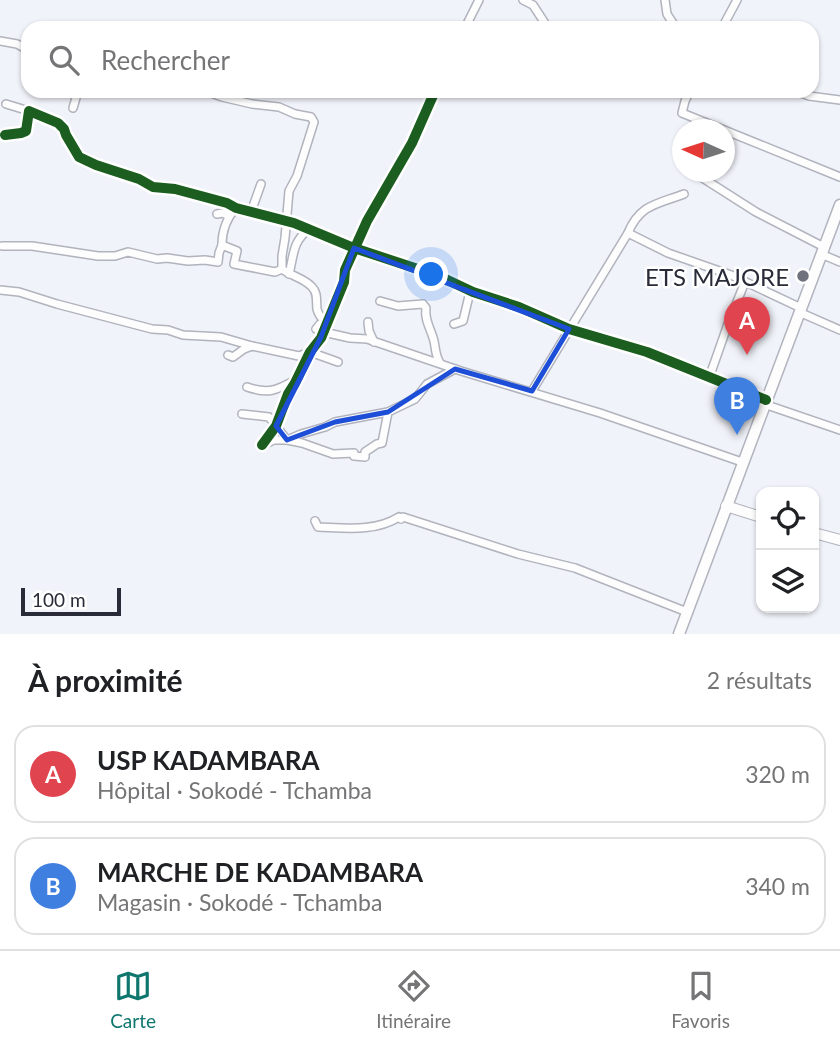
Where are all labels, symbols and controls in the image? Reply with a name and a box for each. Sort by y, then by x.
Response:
search box [21,21,819,98]
icon: search [45,41,83,79]
text: Rechercher [101,44,230,76]
north arrow [672,119,735,182]
your location [414,257,448,291]
place label: ETS MAJORE [645,262,789,291]
marker: ETS MAJORE [795,268,811,284]
pin: A [724,297,770,355]
pin: B [714,377,760,435]
map controls [756,487,819,613]
button: locate [756,487,819,550]
button: layers [756,550,819,613]
scale bar [21,585,121,617]
text: 100 m [32,588,86,611]
text: À proximité [28,662,183,698]
text: 2 résultats [707,666,812,694]
text: USP KADAMBARA [97,744,320,776]
text: A [45,760,61,788]
text: 320 m [745,760,810,788]
text: Hôpital · Sokodé - Tchamba [97,776,372,804]
text: MARCHE DE KADAMBARA [97,856,423,888]
text: B [45,872,61,900]
text: 340 m [745,872,810,900]
text: Magasin · Sokodé - Tchamba [97,888,382,916]
tab: Carte [110,967,156,1032]
tab: Itinéraire [376,967,451,1032]
tab: Favoris [671,967,730,1032]

